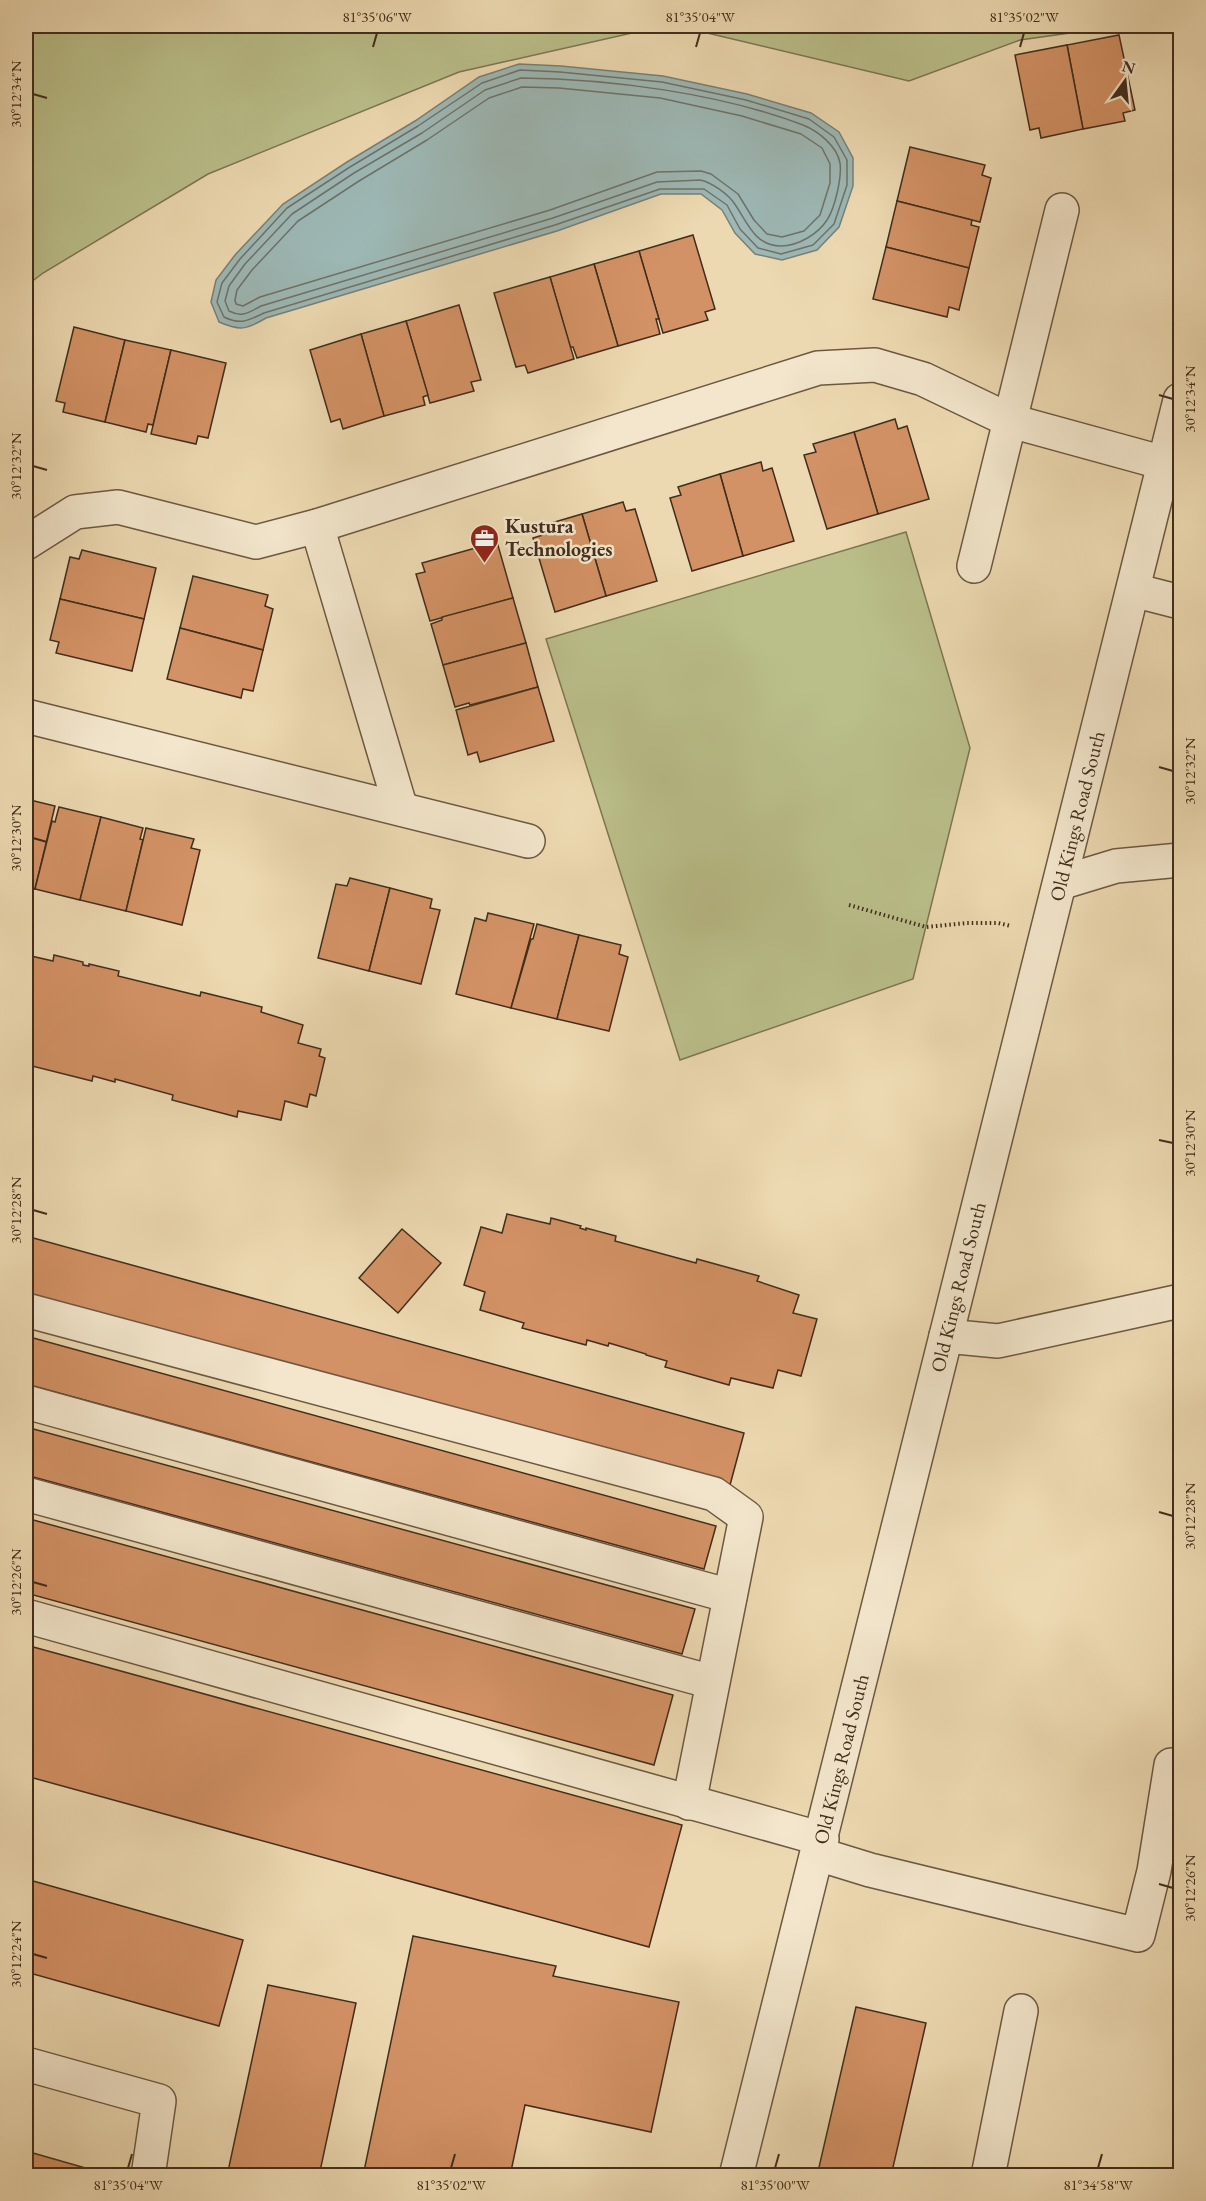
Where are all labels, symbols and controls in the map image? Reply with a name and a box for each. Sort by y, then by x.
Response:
text: 81°35'06"W [342,7,412,26]
text: 81°35'04"W [665,7,735,26]
text: 81°35'02"W [989,7,1059,26]
north arrow [1095,51,1155,111]
text: N [1120,55,1138,79]
text: 30°12'34"N [6,60,25,128]
text: 30°12'34"N [1180,365,1199,433]
text: 30°12'32"N [6,432,25,500]
place label: Kustura Technologies [505,513,612,562]
office icon: Kustura Technologies [468,522,500,564]
street label: Old Kings Road South [1043,728,1111,904]
text: 30°12'32"N [1180,737,1199,805]
text: 30°12'30"N [6,804,25,872]
text: 30°12'30"N [1180,1109,1199,1177]
text: 30°12'28"N [6,1176,25,1244]
street label: Old Kings Road South [924,1199,992,1375]
text: 30°12'28"N [1180,1482,1199,1550]
text: 30°12'26"N [6,1548,25,1616]
street label: Old Kings Road South [807,1671,875,1847]
text: 30°12'26"N [1180,1854,1199,1922]
text: 30°12'24"N [6,1920,25,1988]
text: 81°35'04"W [93,2175,163,2194]
text: 81°35'02"W [416,2175,486,2194]
text: 81°35'00"W [740,2175,810,2194]
text: 81°34'58"W [1063,2175,1133,2194]

